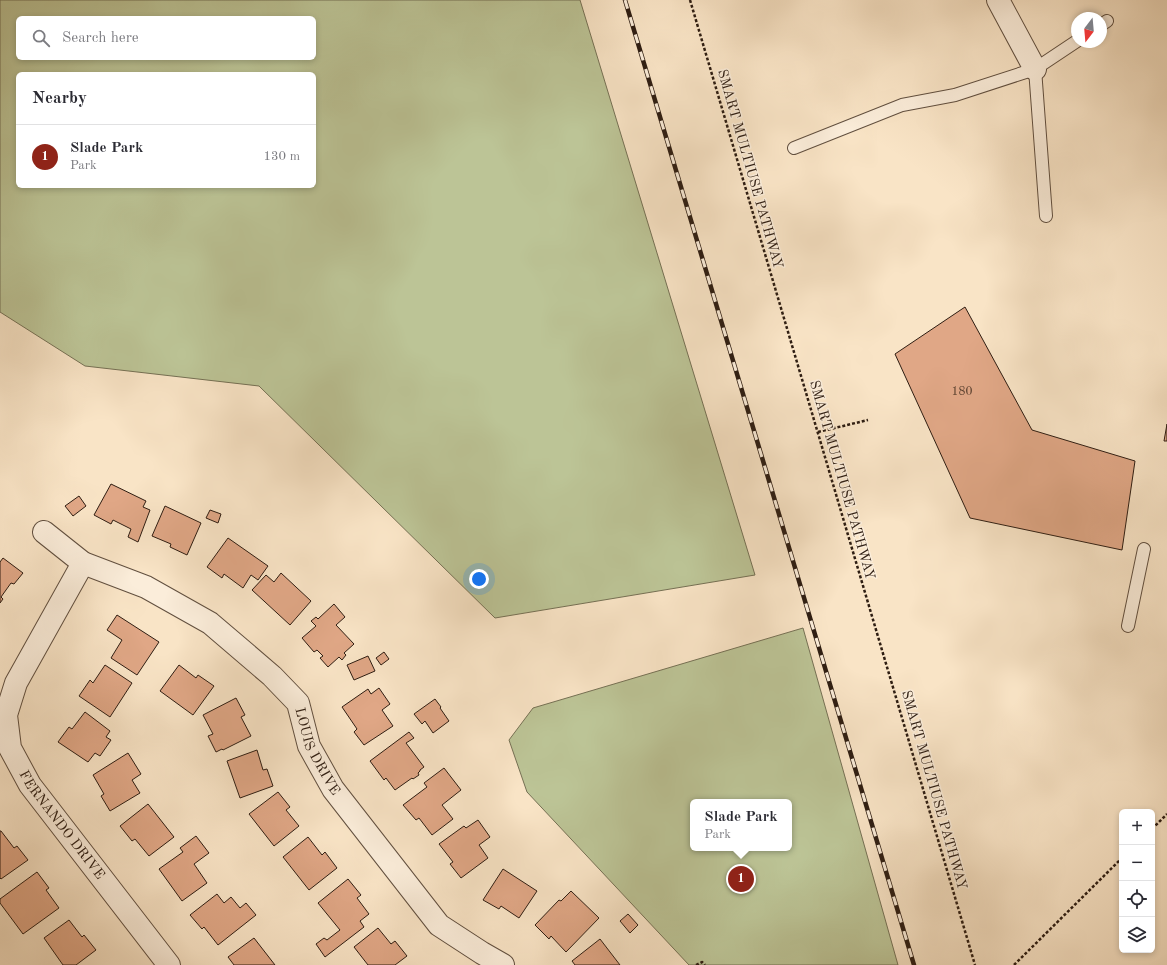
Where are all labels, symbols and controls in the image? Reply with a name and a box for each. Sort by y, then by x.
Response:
north arrow [1071,12,1107,48]
search box [16,16,316,60]
icon: search [30,27,52,49]
text: Search here [62,31,139,46]
street label: SMART MULTIUSE PATHWAY [715,68,785,270]
text: Nearby [32,90,87,107]
text: Slade Park [70,141,143,156]
text: 1 [41,150,49,163]
text: 130 m [263,150,300,163]
text: Park [70,159,97,172]
street label: SMART MULTIUSE PATHWAY [807,379,877,581]
house number: 180 [952,386,972,398]
your location [469,569,489,589]
street label: SMART MULTIUSE PATHWAY [899,689,969,891]
street label: LOUIS DRIVE [292,706,342,798]
street label: FERNANDO DRIVE [16,768,107,882]
popup [690,799,792,851]
map controls [1119,809,1155,953]
button: + [1119,809,1155,845]
text: Slade Park [704,810,778,825]
text: Park [704,828,731,841]
button: − [1119,845,1155,881]
pin: 1 [728,864,754,894]
button: locate [1119,881,1155,917]
button: layers [1119,917,1155,953]

